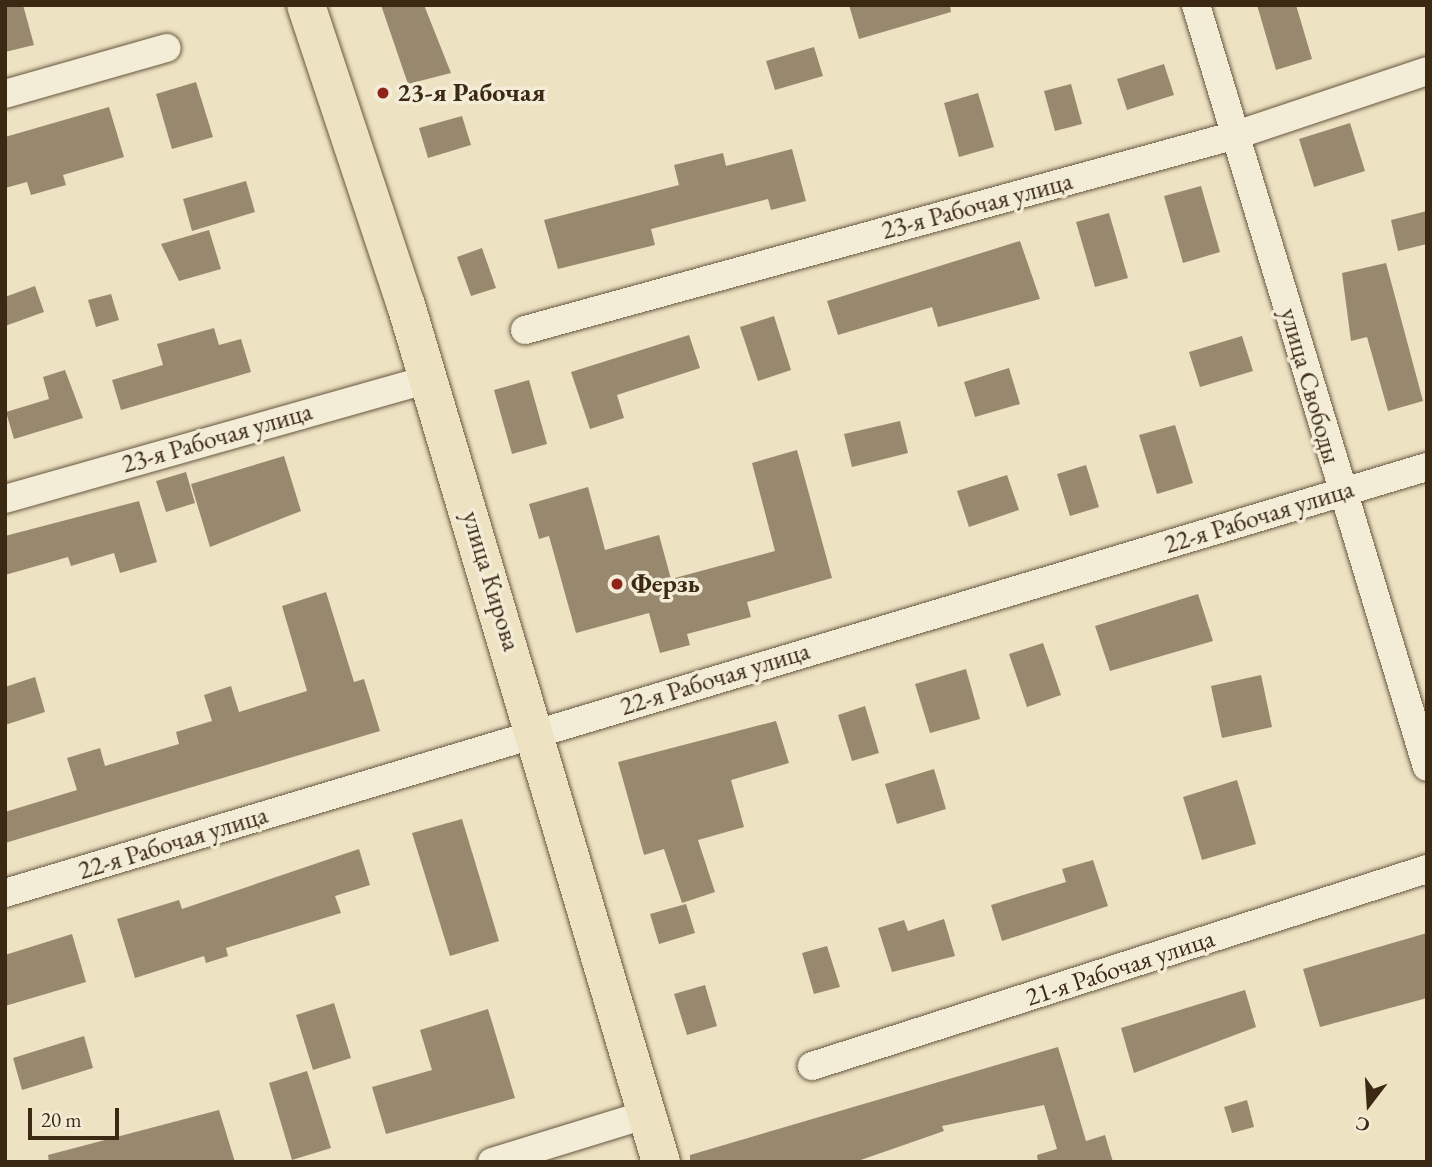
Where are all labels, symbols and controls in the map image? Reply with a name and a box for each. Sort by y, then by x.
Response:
place label: 23-я Рабочая [397,77,545,109]
marker: 23-я Рабочая [375,85,391,101]
street label: 23-я Рабочая улица [878,165,1076,247]
street label: улица Свободы [1273,305,1347,467]
street label: 23-я Рабочая улица [118,396,316,480]
street label: 22-я Рабочая улица [1160,473,1358,561]
street label: улица Кирова [455,507,527,655]
place label: Ферзь [631,568,700,600]
marker: Ферзь [609,576,625,592]
street label: 22-я Рабочая улица [616,635,814,723]
street label: 22-я Рабочая улица [74,799,272,887]
street label: 21-я Рабочая улица [1022,923,1218,1013]
north arrow [1334,1069,1404,1139]
scale bar [32,1094,122,1138]
text: 20 m [41,1106,82,1133]
text: С [1353,1111,1373,1138]

